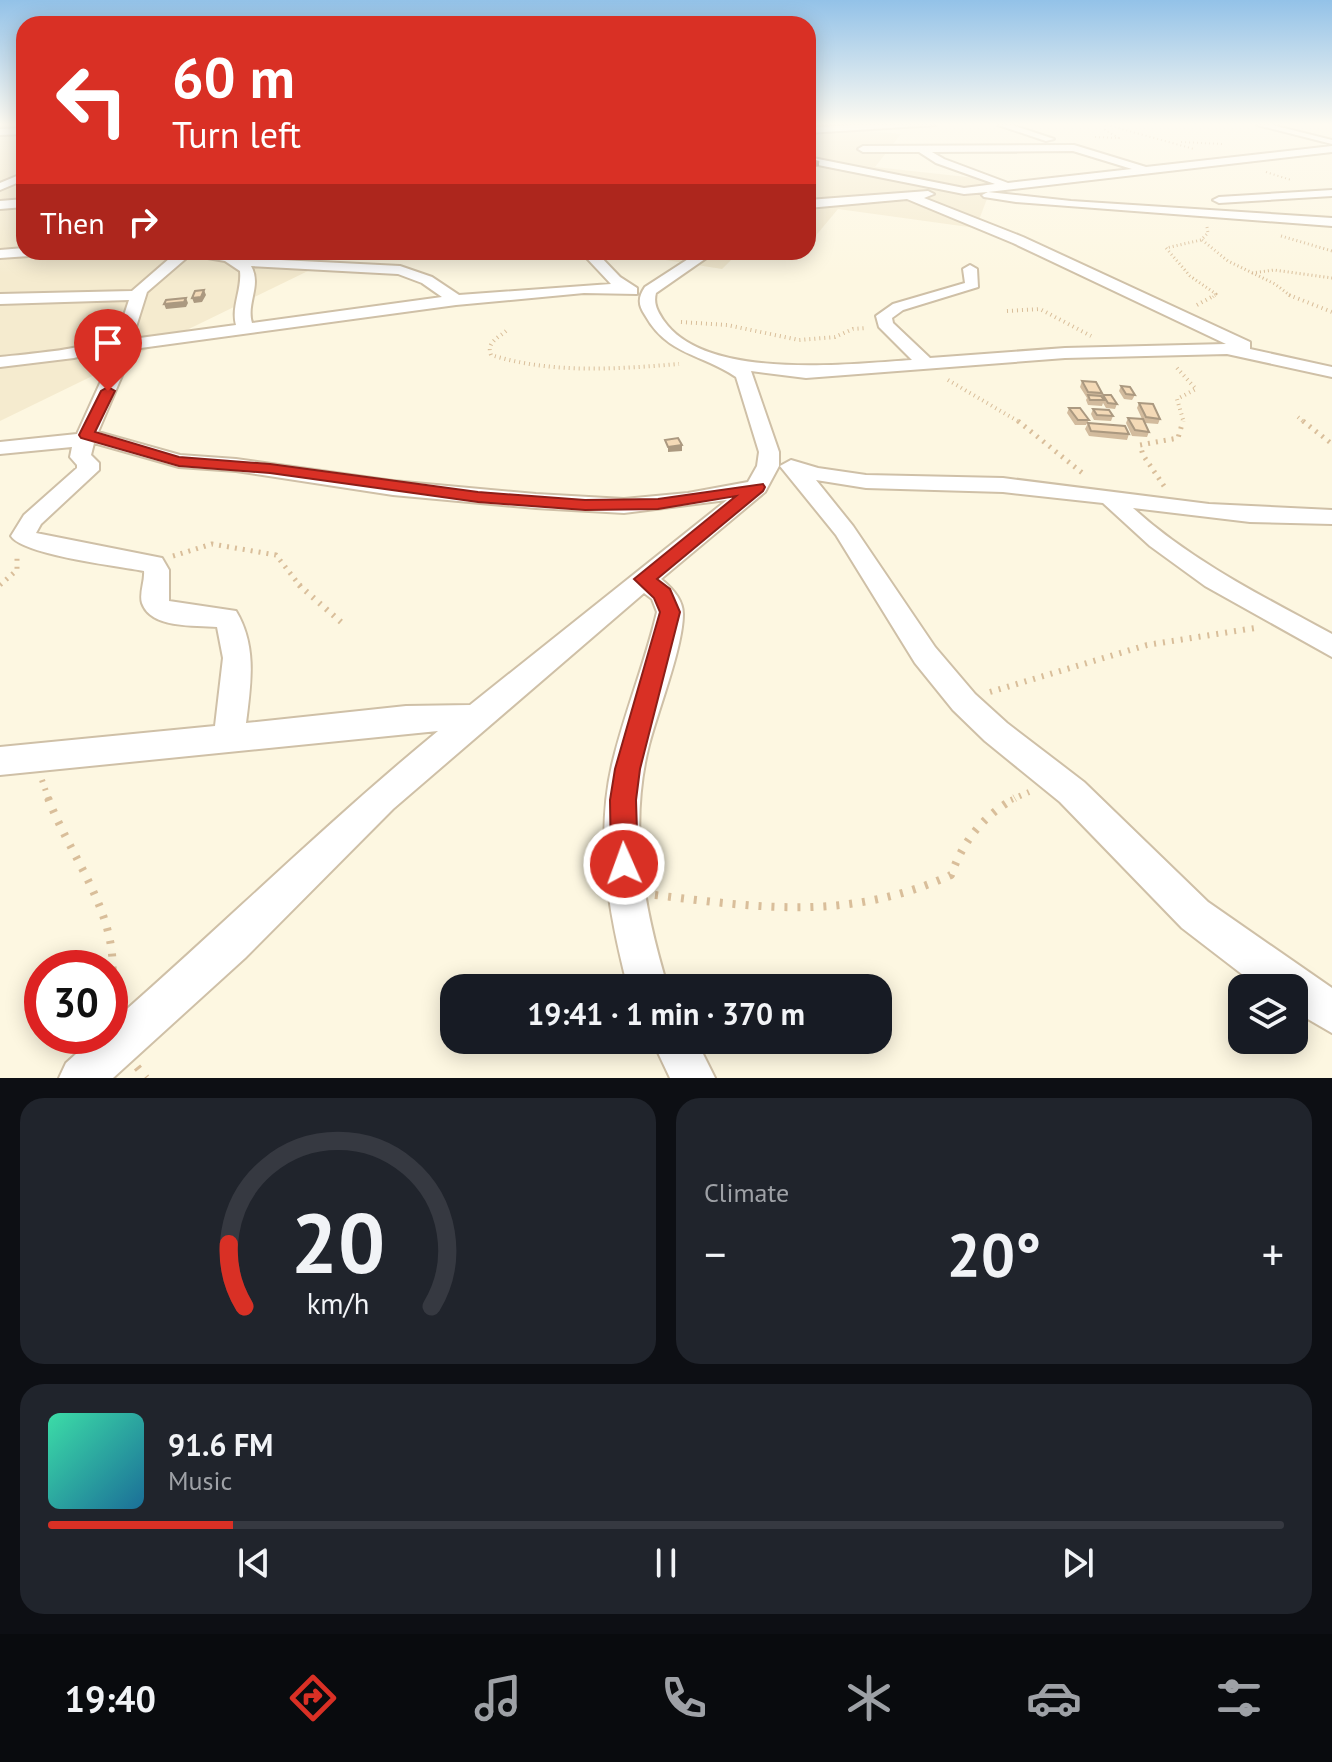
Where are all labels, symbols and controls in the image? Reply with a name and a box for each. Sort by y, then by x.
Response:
text: 60 m [172,41,295,113]
icon: left [40,48,144,152]
text: Turn left [172,111,301,158]
icon: right [121,200,165,244]
text: Then [40,203,105,242]
pin [74,309,142,391]
icon: arrive [86,321,130,365]
position arrow [582,822,666,906]
speed limit sign: 30 [24,950,128,1054]
map controls [1228,974,1308,1054]
button: layers [1228,974,1308,1054]
text: 19:41 · 1 min · 370 m [527,994,805,1033]
text: Climate [704,1176,789,1209]
text: 20 [291,1188,385,1296]
text: 20° [947,1215,1041,1293]
text: − [704,1225,726,1282]
text: + [1262,1225,1284,1282]
text: km/h [307,1285,369,1322]
text: 91.6 FM [168,1425,273,1464]
text: Music [168,1464,232,1497]
icon: previous [232,1541,276,1585]
icon: pause [644,1541,688,1585]
icon: next [1056,1541,1100,1585]
icon: directions [285,1670,341,1726]
icon: music [470,1670,526,1726]
icon: phone [656,1670,712,1726]
icon: climate [841,1670,897,1726]
icon: car [1026,1670,1082,1726]
icon: filters [1211,1670,1267,1726]
text: 19:40 [65,1675,156,1722]

